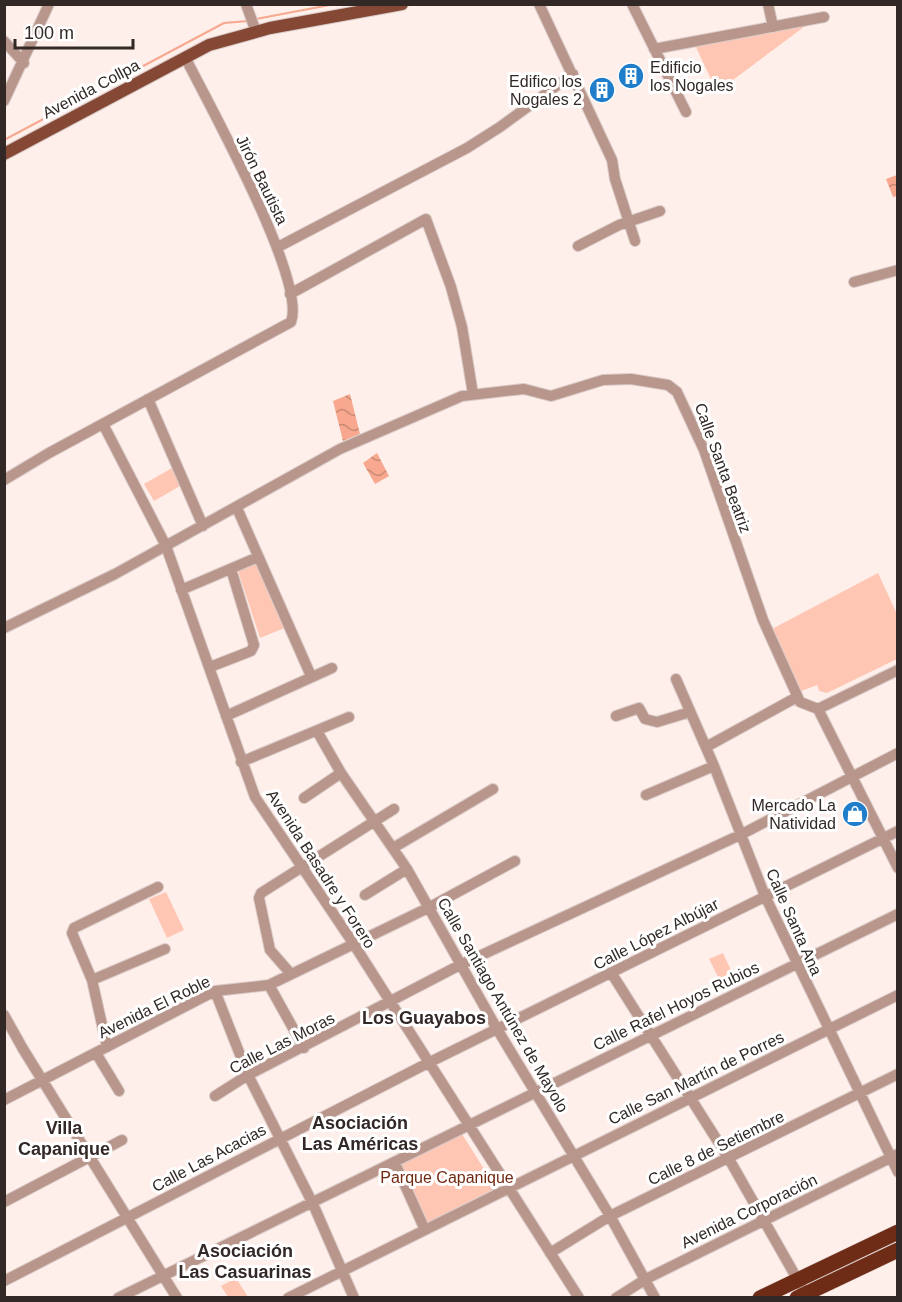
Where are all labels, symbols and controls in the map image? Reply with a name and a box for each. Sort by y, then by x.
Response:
scale bar [15,12,134,50]
text: 100 m [24,23,74,43]
street label: Avenida Collpa [40,56,142,122]
place label: Edificio los Nogales [650,59,734,94]
building icon: Edificio los Nogales [616,61,646,91]
place label: Edifico los Nogales 2 [509,73,582,108]
building icon: Edifico los Nogales 2 [587,75,617,105]
street label: Jirón Bautista [233,133,291,227]
street label: Calle Santa Beatriz [692,401,754,535]
street label: Avenida Basadre y Forero [263,787,379,952]
place label: Mercado La Natividad [752,797,836,832]
shop icon: Mercado La Natividad [840,799,870,829]
street label: Calle Santa Ana [763,866,825,978]
street label: Calle Santiago Antúnez de Mayolo [434,895,572,1115]
street label: Calle López Albújar [591,895,722,973]
street label: Calle Rafel Hoyos Rubios [590,958,762,1054]
street label: Avenida El Roble [95,972,213,1041]
district label: Los Guayabos [362,1008,486,1028]
street label: Calle Las Moras [227,1009,337,1077]
street label: Calle San Martín de Porres [606,1028,786,1128]
street label: Calle 8 de Setiembre [645,1108,787,1188]
district label: Asociación Las Américas [302,1113,418,1154]
district label: Villa Capanique [18,1118,110,1159]
street label: Calle Las Acacias [149,1121,269,1195]
park label: Parque Capanique [380,1169,514,1186]
street label: Avenida Corporación [678,1171,820,1251]
district label: Asociación Las Casuarinas [178,1241,312,1282]

